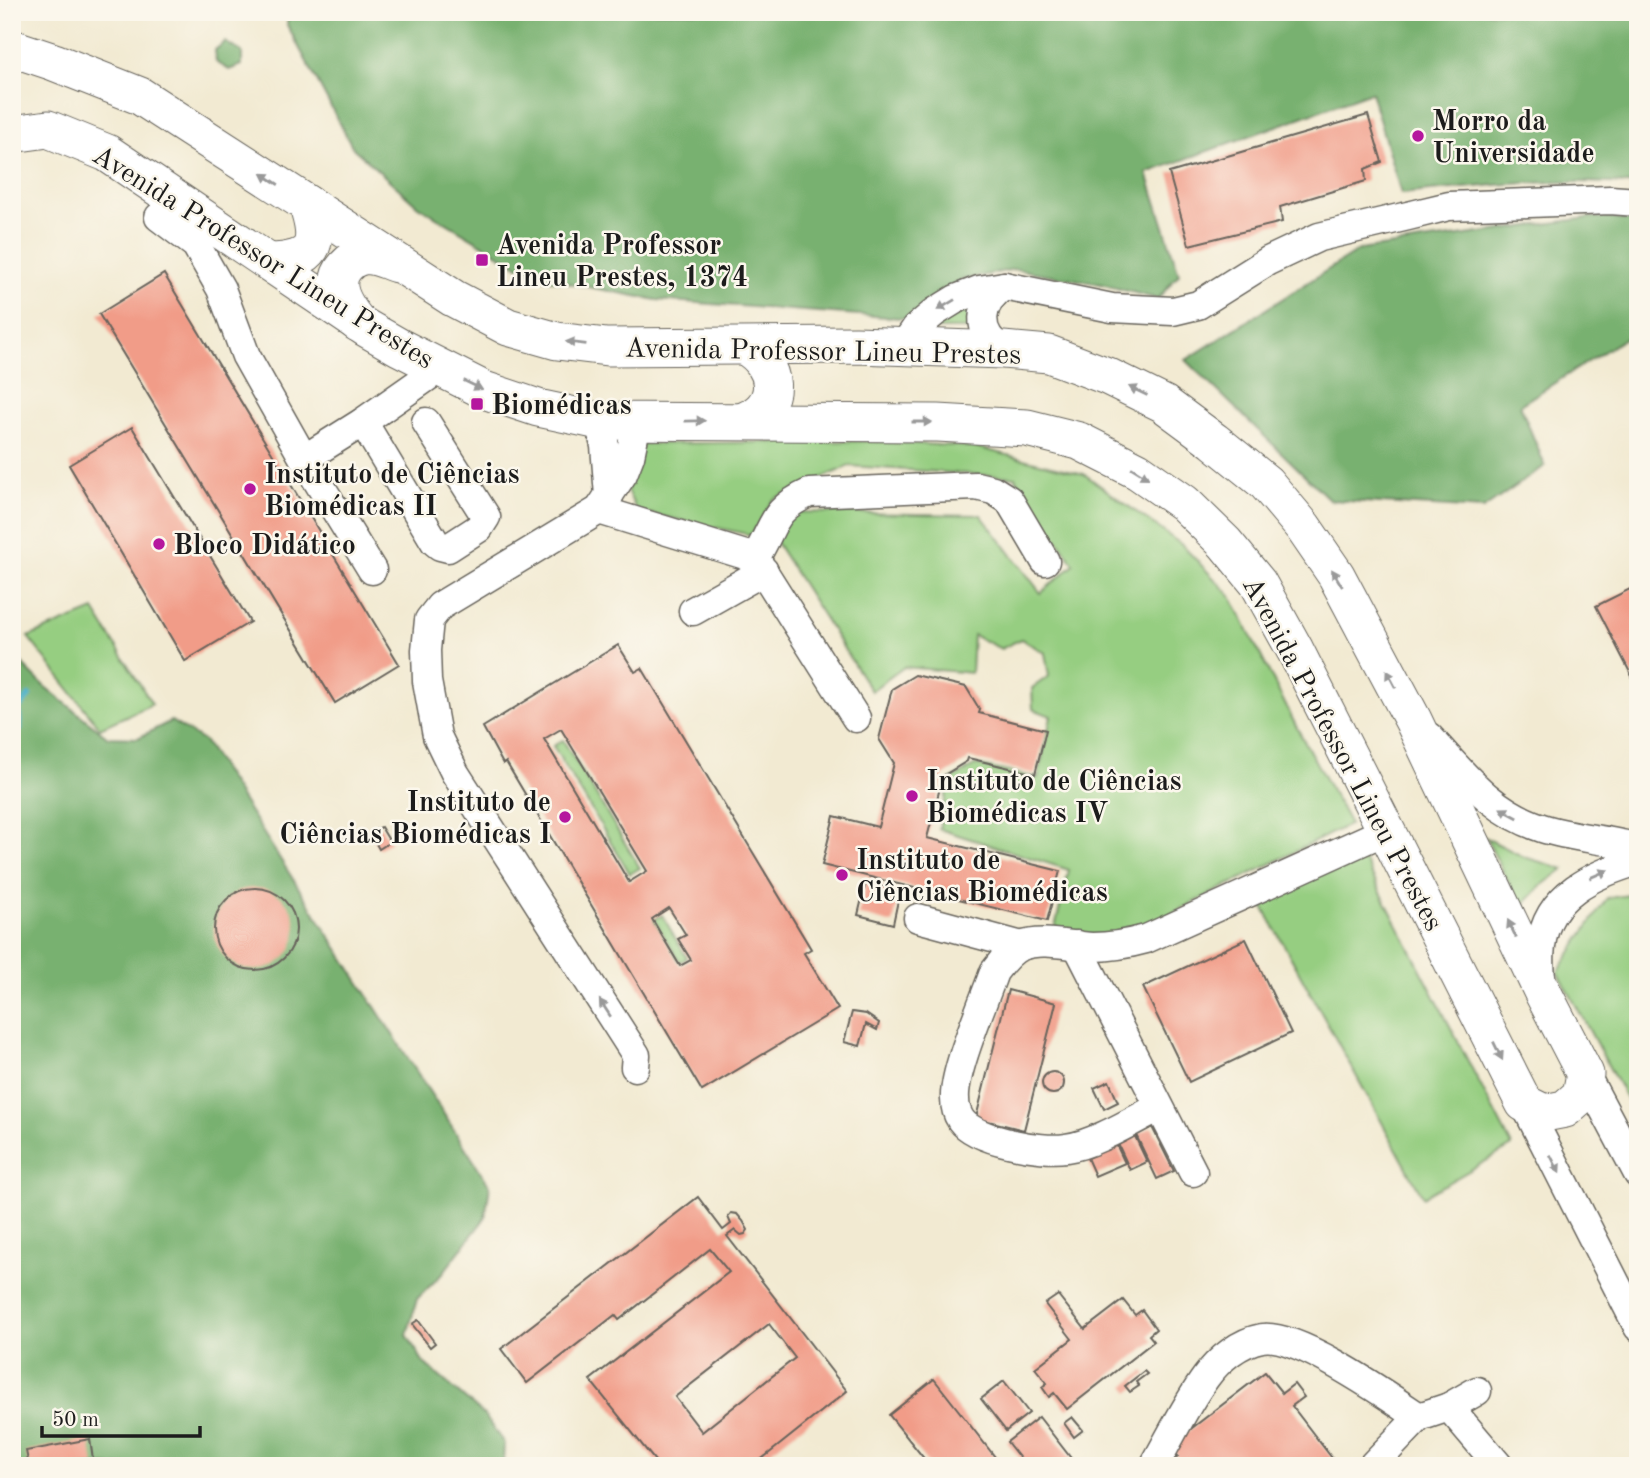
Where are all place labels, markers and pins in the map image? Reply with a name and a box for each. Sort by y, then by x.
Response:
place label: Morro da Universidade [1432,109,1595,169]
marker: Morro da Universidade [1410,128,1426,144]
place label: Avenida Professor Lineu Prestes, 1374 [496,233,748,293]
marker: Avenida Professor Lineu Prestes, 1374 [474,252,490,268]
place label: Biomédicas [491,393,632,421]
marker: Biomédicas [469,396,485,412]
place label: Instituto de Ciências Biomédicas II [264,462,519,522]
marker: Instituto de Ciências Biomédicas II [242,481,258,497]
place label: Bloco Didático [173,533,356,561]
marker: Bloco Didático [151,536,167,552]
place label: Instituto de Ciências Biomédicas IV [926,769,1181,829]
marker: Instituto de Ciências Biomédicas IV [904,788,920,804]
place label: Instituto de Ciências Biomédicas I [279,790,551,850]
marker: Instituto de Ciências Biomédicas I [557,809,573,825]
place label: Instituto de Ciências Biomédicas [856,848,1108,908]
marker: Instituto de Ciências Biomédicas [834,867,850,883]

